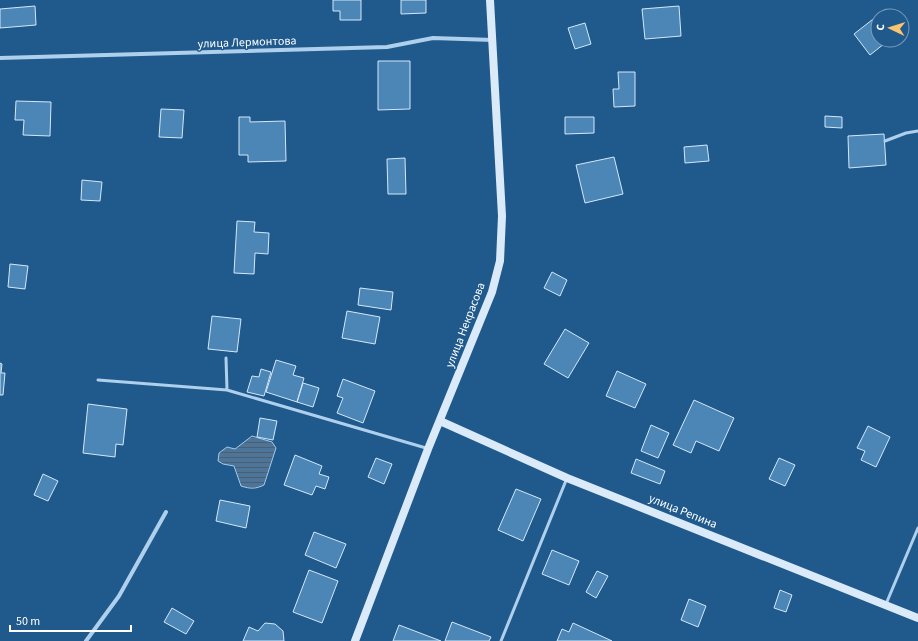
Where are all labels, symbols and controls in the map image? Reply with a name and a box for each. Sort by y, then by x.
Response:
north arrow [870,8,910,48]
text: С [873,23,888,31]
street label: улица Лермонтова [197,32,297,53]
street label: улица Некрасова [441,280,490,370]
street label: улица Репина [646,490,720,533]
scale bar [10,607,131,633]
text: 50 m [16,613,40,630]

